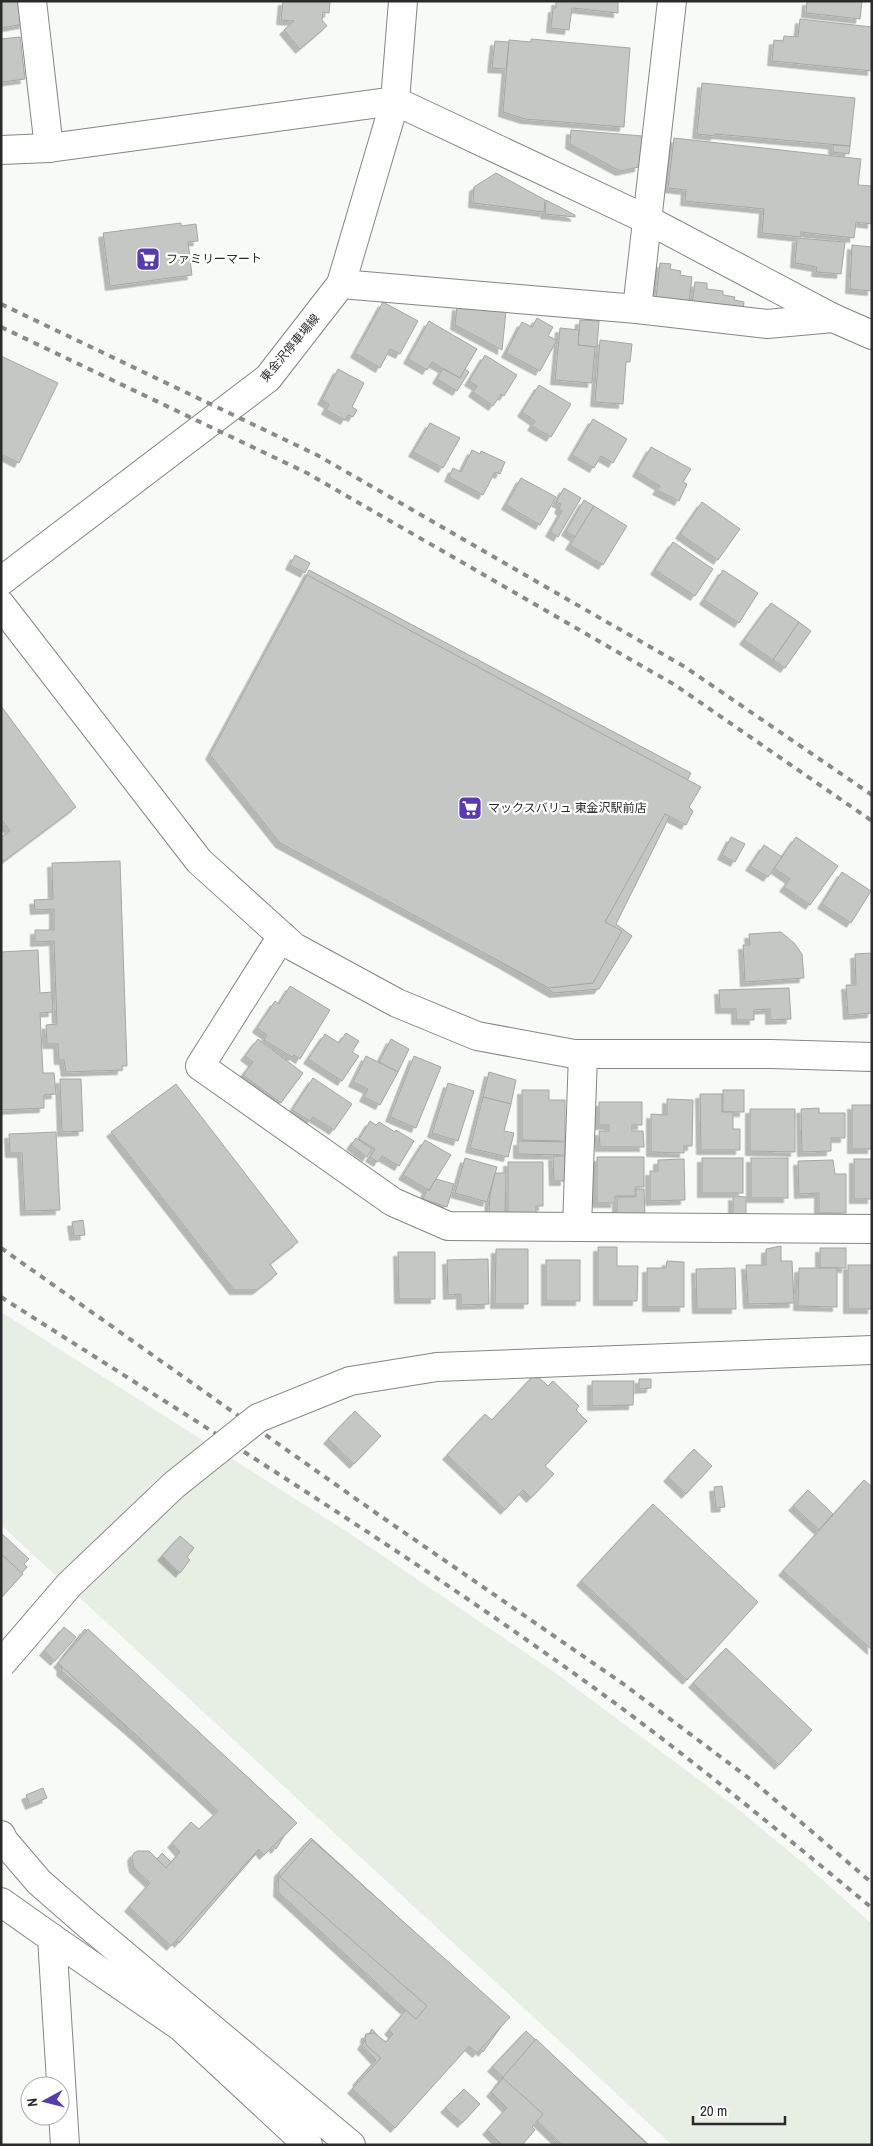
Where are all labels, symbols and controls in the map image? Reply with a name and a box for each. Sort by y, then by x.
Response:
supermarket icon: ファミリーマート [135,246,161,272]
place label: ファミリーマート [166,251,262,267]
street label: 東金沢停車場線 [257,311,323,385]
supermarket icon: マックスバリュ 東金沢駅前店 [457,795,483,821]
place label: マックスバリュ 東金沢駅前店 [488,800,646,816]
north arrow [20,2076,70,2126]
scale bar [693,2094,786,2126]
text: N [23,2097,42,2108]
text: 20 m [700,2100,727,2121]

